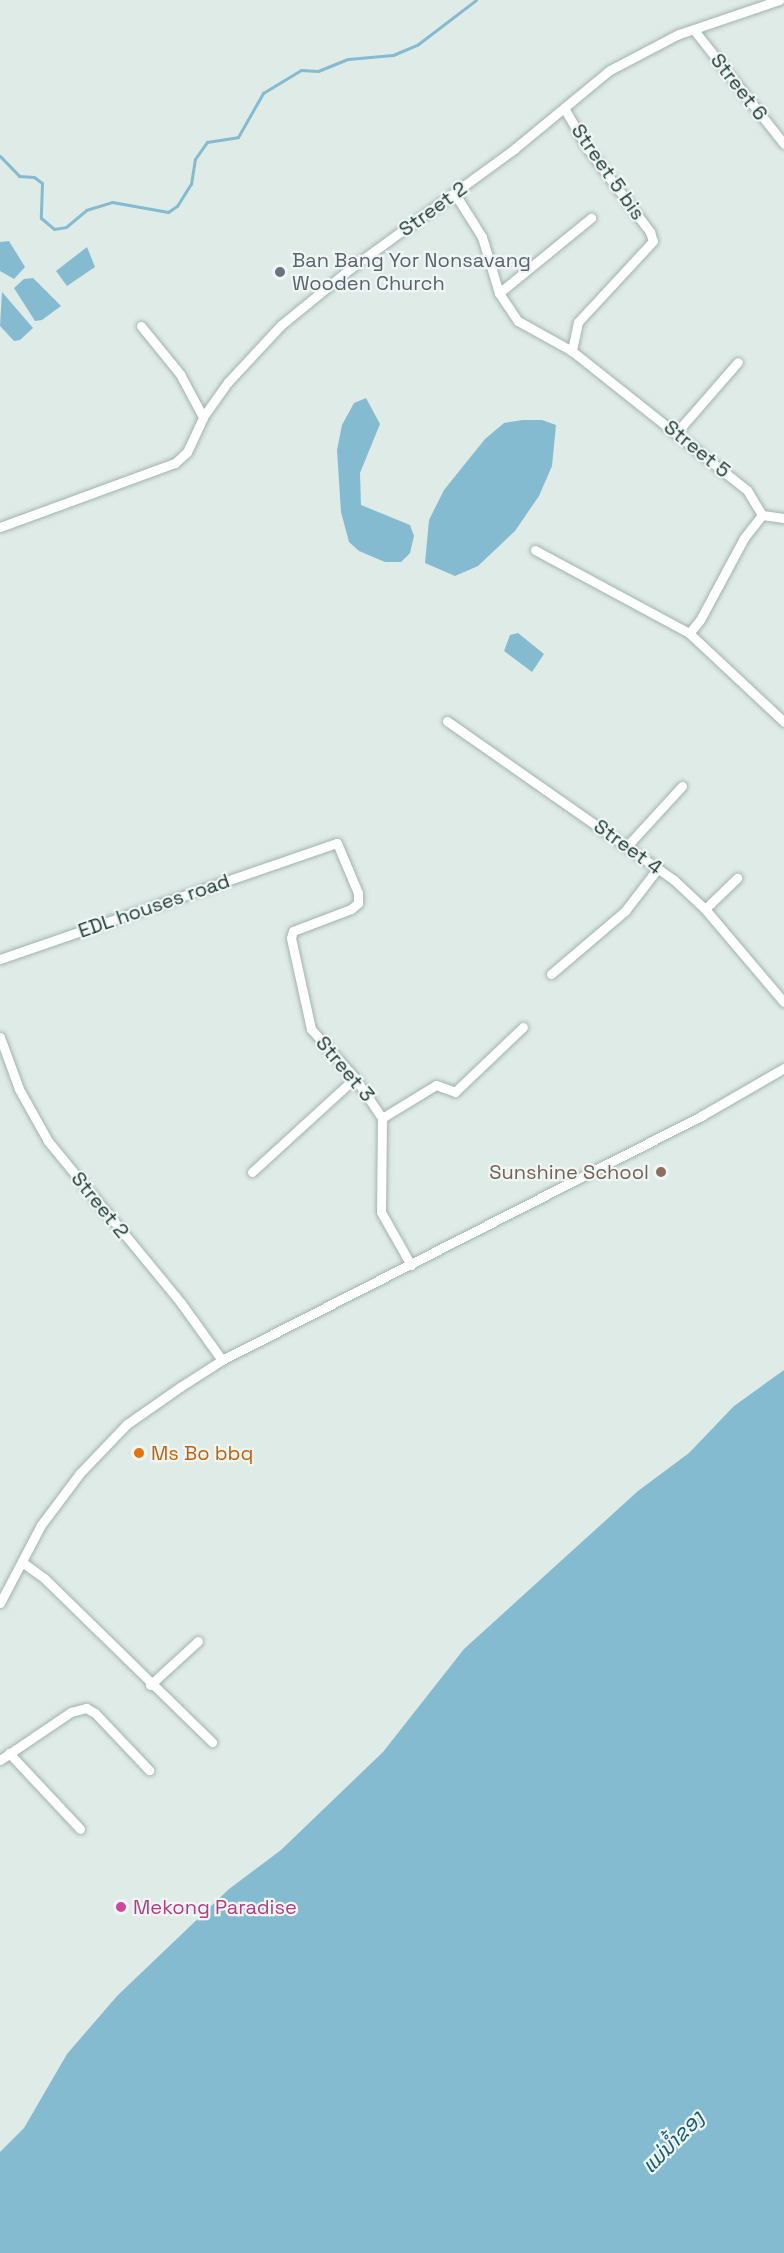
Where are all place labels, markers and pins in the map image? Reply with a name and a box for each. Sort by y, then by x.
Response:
place label: Ban Bang Yor Nonsavang Wooden Church [292,248,531,295]
marker: Ban Bang Yor Nonsavang Wooden Church [273,265,287,279]
place label: Sunshine School [489,1160,649,1184]
marker: Sunshine School [654,1165,668,1179]
place label: Ms Bo bbq [151,1441,253,1465]
marker: Ms Bo bbq [132,1446,146,1460]
place label: Mekong Paradise [133,1895,297,1919]
marker: Mekong Paradise [114,1900,128,1914]

